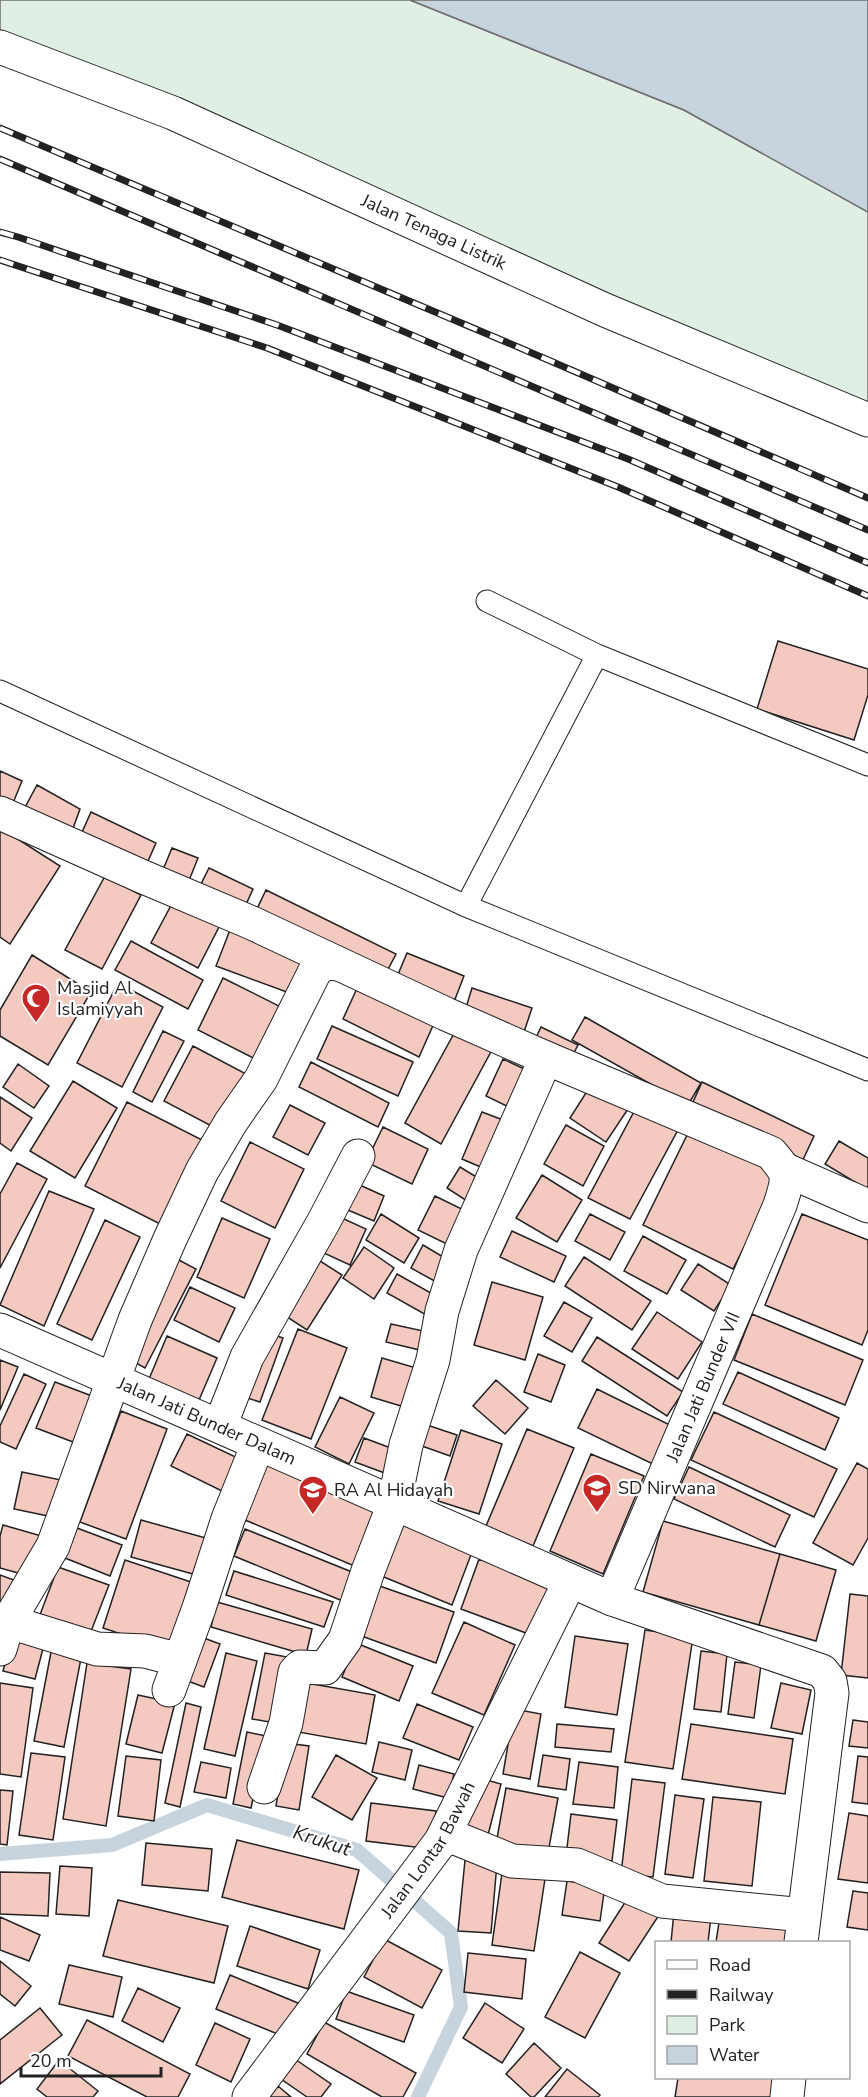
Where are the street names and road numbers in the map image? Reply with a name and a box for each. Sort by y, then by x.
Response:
street label: Jalan Tenaga Listrik [357,188,511,276]
street label: Jalan Jati Bunder VII [660,1308,745,1467]
street label: Jalan Jati Bunder Dalam [113,1371,300,1471]
street label: Jalan Lontar Bawah [375,1777,481,1924]

